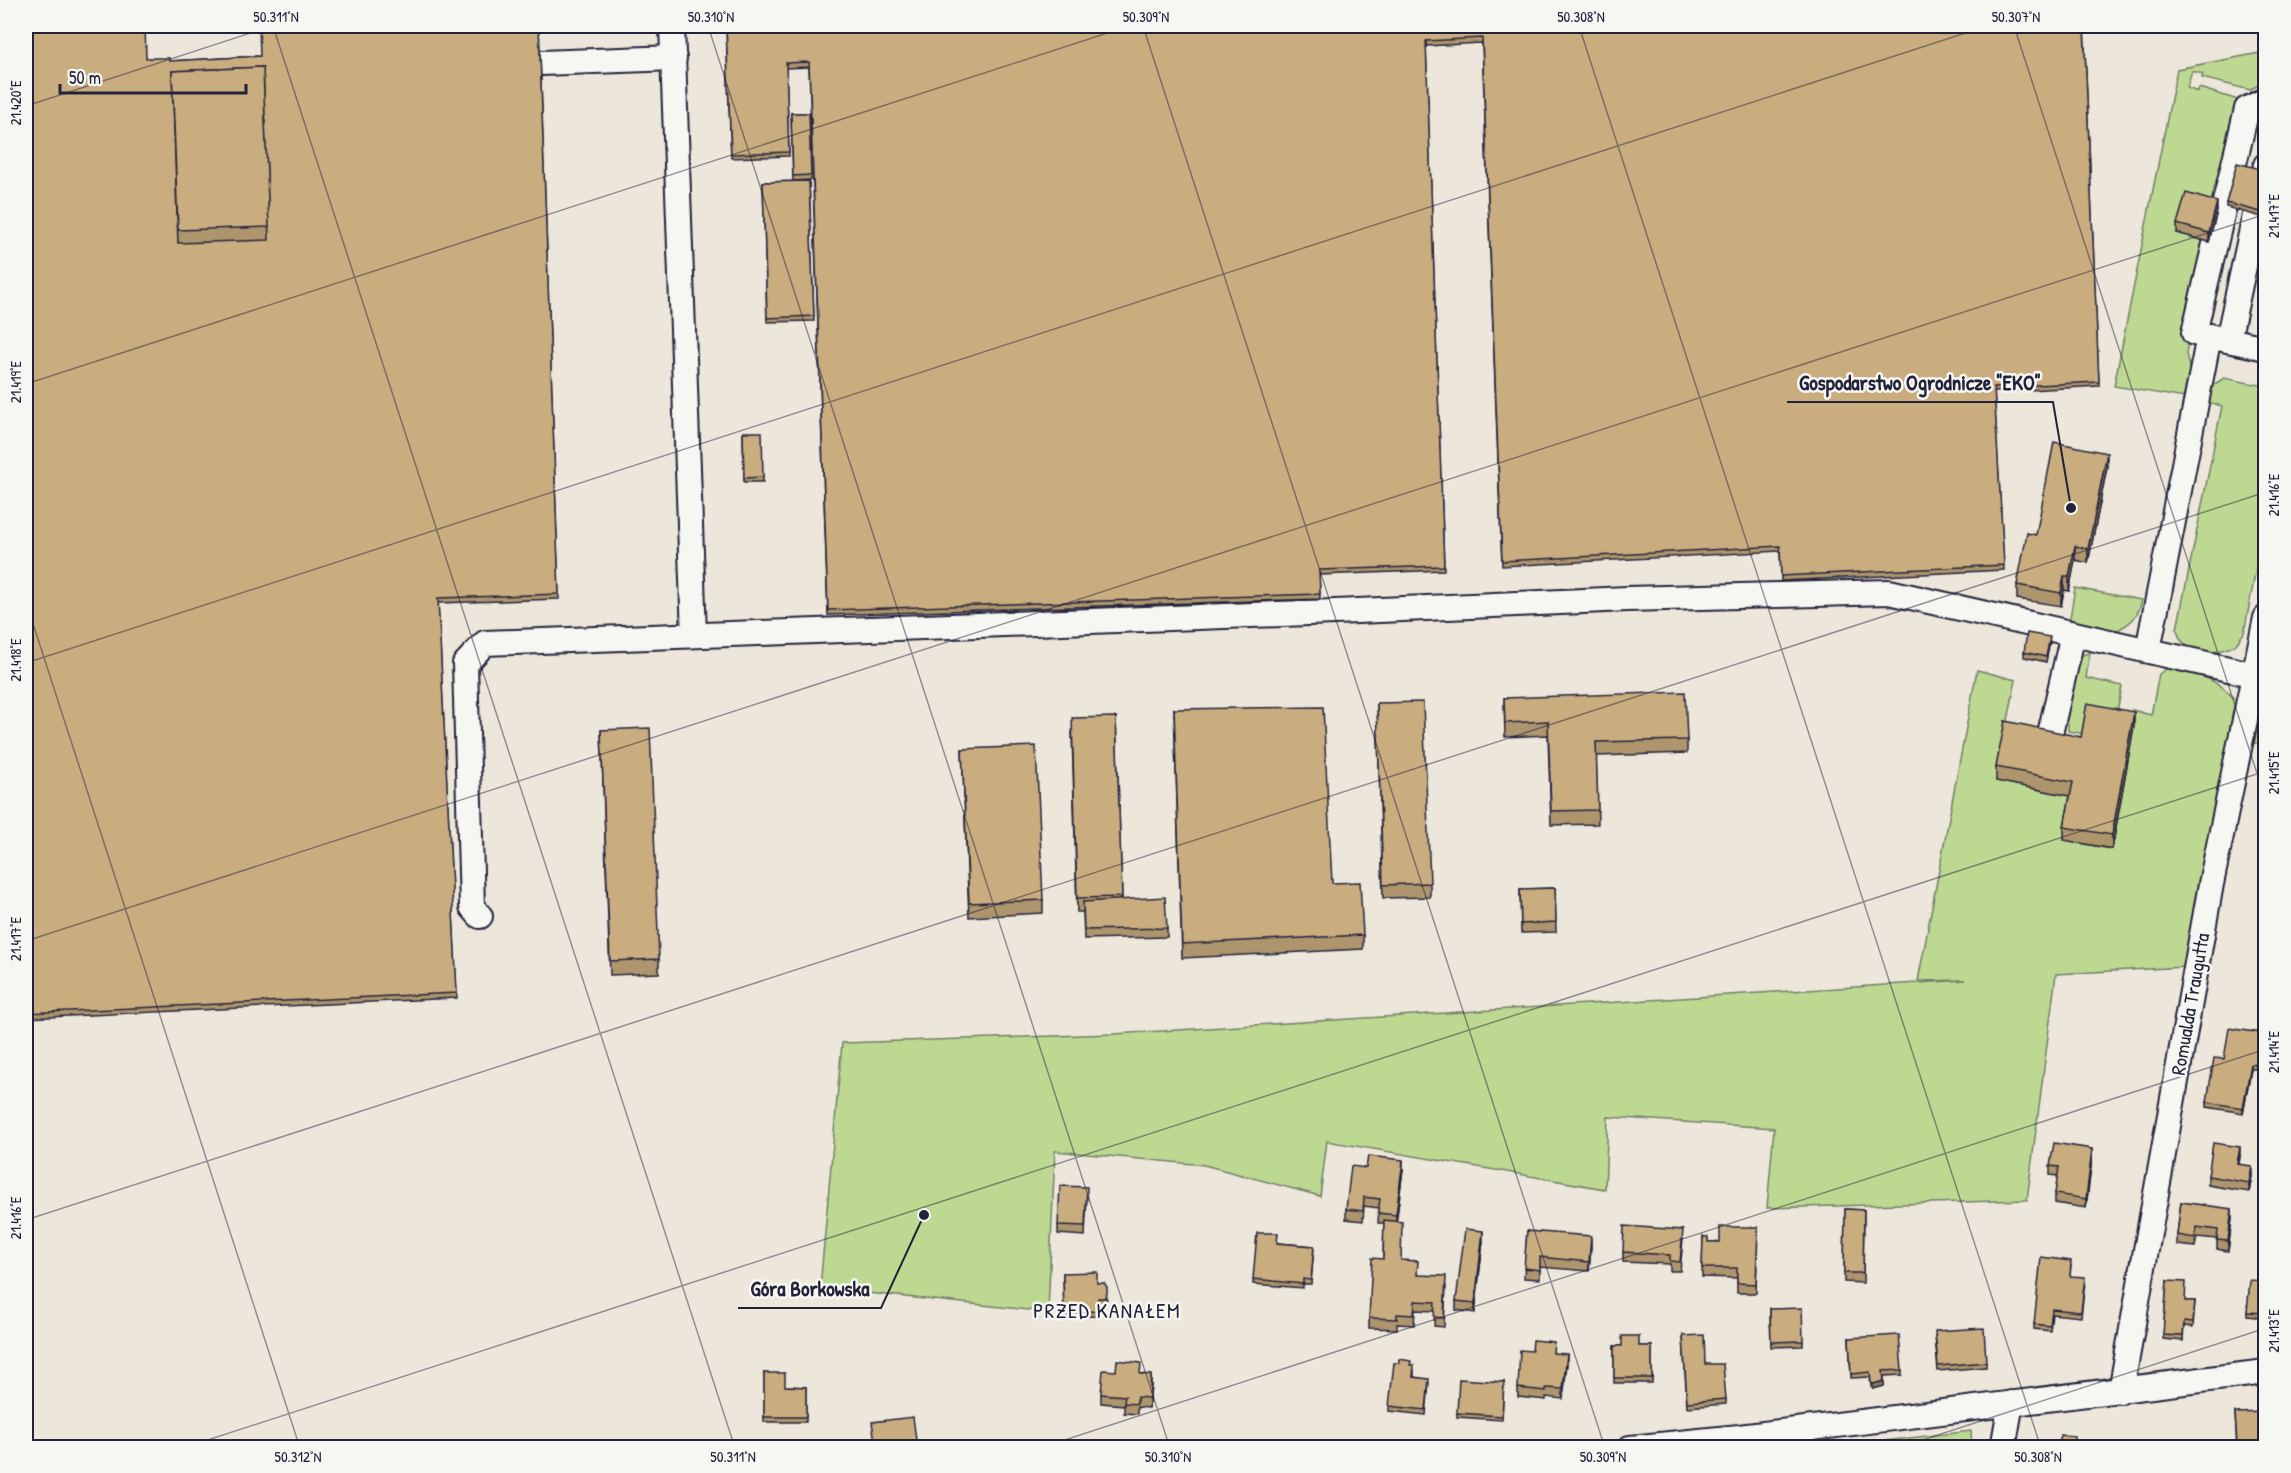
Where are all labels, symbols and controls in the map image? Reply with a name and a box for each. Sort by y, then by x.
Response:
text: 50.311°N [253,6,299,27]
text: 50.310°N [688,6,734,27]
text: 50.309°N [1123,6,1169,27]
text: 50.308°N [1557,6,1605,27]
text: 50.307°N [1992,6,2040,27]
scale bar [60,57,246,95]
text: 50 m [69,65,101,90]
text: 21.420°E [5,80,26,126]
text: 21.417°E [2263,193,2284,238]
text: 21.419°E [5,360,26,403]
callout: Gospodarstwo Ogrodnicze "EKO" [1787,363,2053,402]
text: Gospodarstwo Ogrodnicze "EKO" [1799,368,2041,398]
text: 21.416°E [2263,473,2284,516]
text: 21.418°E [5,638,26,682]
text: 21.415°E [2263,751,2284,795]
text: 21.417°E [5,916,26,961]
street label: Romualda Traugutta [2164,931,2215,1077]
text: 21.414°E [2263,1030,2284,1073]
text: 21.416°E [5,1196,26,1239]
callout: Góra Borkowska [738,1269,881,1308]
text: Góra Borkowska [751,1274,870,1303]
district label: PRZED KANAŁEM [1033,1296,1181,1325]
text: 21.413°E [2263,1309,2284,1353]
text: 50.312°N [275,1446,321,1467]
text: 50.311°N [710,1446,756,1467]
text: 50.310°N [1145,1446,1191,1467]
text: 50.309°N [1580,1446,1626,1467]
text: 50.308°N [2014,1446,2062,1467]

